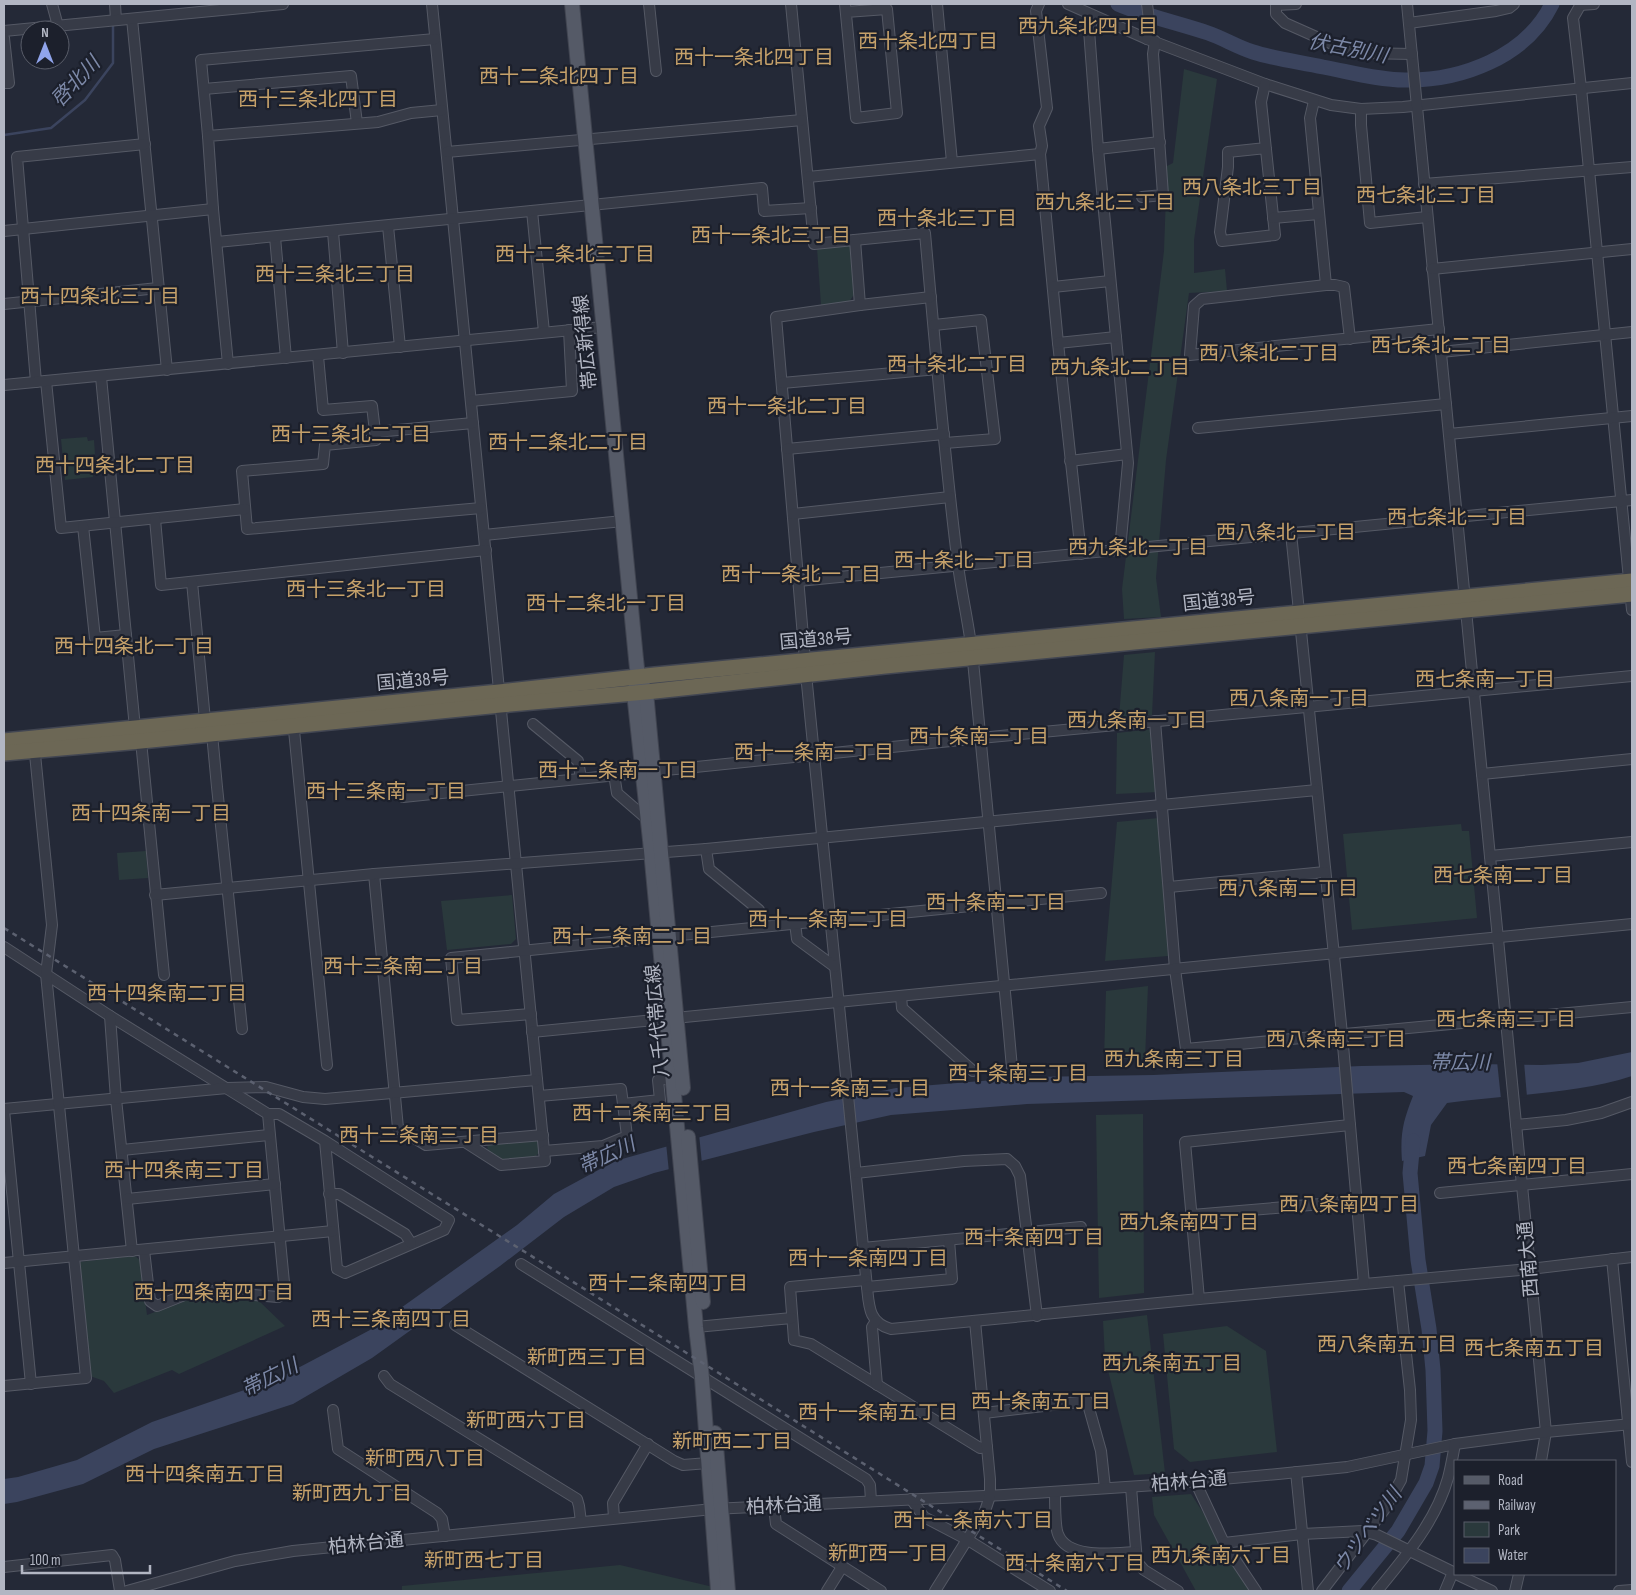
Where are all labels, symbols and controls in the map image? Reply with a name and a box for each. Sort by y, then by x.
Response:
district label: 西九条北四丁目 [1018,15,1158,39]
north arrow [20,20,70,70]
text: N [41,24,49,41]
district label: 西十条北四丁目 [858,30,998,54]
water label: 伏古別川 [1306,30,1392,69]
district label: 西十一条北四丁目 [674,46,834,70]
water label: 啓北川 [47,50,107,112]
district label: 西十二条北四丁目 [479,65,639,89]
district label: 西十三条北四丁目 [238,88,398,112]
district label: 西八条北三丁目 [1182,176,1322,200]
district label: 西七条北三丁目 [1356,184,1496,208]
district label: 西九条北三丁目 [1035,191,1175,215]
district label: 西十条北三丁目 [877,207,1017,231]
district label: 西十一条北三丁目 [691,224,851,248]
district label: 西十二条北三丁目 [495,243,655,267]
district label: 西十三条北三丁目 [255,263,415,287]
district label: 西十四条北三丁目 [20,285,180,309]
street label: 帯広新得線 [570,294,602,390]
district label: 西七条北二丁目 [1371,334,1511,358]
district label: 西八条北二丁目 [1199,342,1339,366]
district label: 西十条北二丁目 [887,353,1027,377]
district label: 西九条北二丁目 [1050,356,1190,380]
district label: 西十一条北二丁目 [707,395,867,419]
district label: 西十三条北二丁目 [271,423,431,447]
district label: 西十二条北二丁目 [488,431,648,455]
district label: 西十四条北二丁目 [35,454,195,478]
district label: 西七条北一丁目 [1387,506,1527,530]
district label: 西八条北一丁目 [1216,521,1356,545]
district label: 西九条北一丁目 [1068,536,1208,560]
district label: 西十条北一丁目 [894,549,1034,573]
district label: 西十一条北一丁目 [721,563,881,587]
district label: 西十三条北一丁目 [286,578,446,602]
street label: 国道38号 [1181,586,1257,616]
district label: 西十二条北一丁目 [526,592,686,616]
street label: 国道38号 [778,625,854,655]
district label: 西十四条北一丁目 [54,635,214,659]
street label: 国道38号 [375,666,451,696]
district label: 西七条南一丁目 [1415,668,1555,692]
district label: 西八条南一丁目 [1229,687,1369,711]
district label: 西九条南一丁目 [1067,709,1207,733]
district label: 西十条南一丁目 [909,725,1049,749]
district label: 西十一条南一丁目 [734,741,894,765]
district label: 西十二条南一丁目 [538,759,698,783]
district label: 西十三条南一丁目 [306,780,466,804]
district label: 西十四条南一丁目 [71,802,231,826]
district label: 西七条南二丁目 [1433,864,1573,888]
district label: 西八条南二丁目 [1218,877,1358,901]
district label: 西十条南二丁目 [926,891,1066,915]
district label: 西十一条南二丁目 [748,908,908,932]
district label: 西十二条南二丁目 [552,925,712,949]
district label: 西十三条南二丁目 [323,955,483,979]
street label: 八千代帯広線 [642,963,674,1079]
district label: 西十四条南二丁目 [87,982,247,1006]
district label: 西七条南三丁目 [1436,1008,1576,1032]
district label: 西八条南三丁目 [1266,1028,1406,1052]
district label: 西九条南三丁目 [1104,1048,1244,1072]
water label: 帯広川 [1430,1051,1492,1075]
district label: 西十条南三丁目 [948,1062,1088,1086]
district label: 西十一条南三丁目 [770,1077,930,1101]
district label: 西十二条南三丁目 [572,1102,732,1126]
district label: 西十三条南三丁目 [339,1124,499,1148]
water label: 帯広川 [575,1132,641,1180]
district label: 西七条南四丁目 [1447,1155,1587,1179]
district label: 西十四条南三丁目 [104,1159,264,1183]
district label: 西八条南四丁目 [1279,1193,1419,1217]
district label: 西九条南四丁目 [1119,1211,1259,1235]
street label: 西南大通 [1514,1220,1544,1298]
district label: 西十条南四丁目 [964,1226,1104,1250]
district label: 西十一条南四丁目 [788,1247,948,1271]
district label: 西十二条南四丁目 [588,1272,748,1296]
district label: 西十四条南四丁目 [134,1281,294,1305]
district label: 西十三条南四丁目 [311,1308,471,1332]
district label: 西八条南五丁目 [1317,1333,1457,1357]
district label: 西七条南五丁目 [1464,1337,1604,1361]
district label: 新町西三丁目 [527,1346,647,1370]
district label: 西九条南五丁目 [1102,1352,1242,1376]
water label: 帯広川 [238,1353,304,1402]
district label: 西十条南五丁目 [971,1390,1111,1414]
district label: 西十一条南五丁目 [798,1401,958,1425]
district label: 新町西六丁目 [466,1409,586,1433]
district label: 新町西二丁目 [672,1430,792,1454]
district label: 新町西八丁目 [365,1447,485,1471]
legend [1454,1460,1616,1575]
district label: 西十四条南五丁目 [125,1463,285,1487]
street label: 柏林台通 [1150,1467,1228,1497]
text: Road [1498,1471,1523,1490]
district label: 新町西九丁目 [292,1482,412,1506]
water label: ウツベツ川 [1329,1482,1408,1579]
street label: 柏林台通 [745,1493,823,1519]
text: Railway [1498,1496,1536,1515]
district label: 西十一条南六丁目 [893,1509,1053,1533]
text: Park [1498,1521,1520,1540]
street label: 柏林台通 [327,1529,405,1559]
scale bar [22,1542,150,1574]
district label: 新町西一丁目 [828,1542,948,1566]
district label: 西九条南六丁目 [1151,1544,1291,1568]
text: Water [1498,1546,1529,1565]
district label: 新町西七丁目 [424,1549,544,1573]
text: 100 m [30,1551,61,1570]
district label: 西十条南六丁目 [1005,1552,1145,1576]

